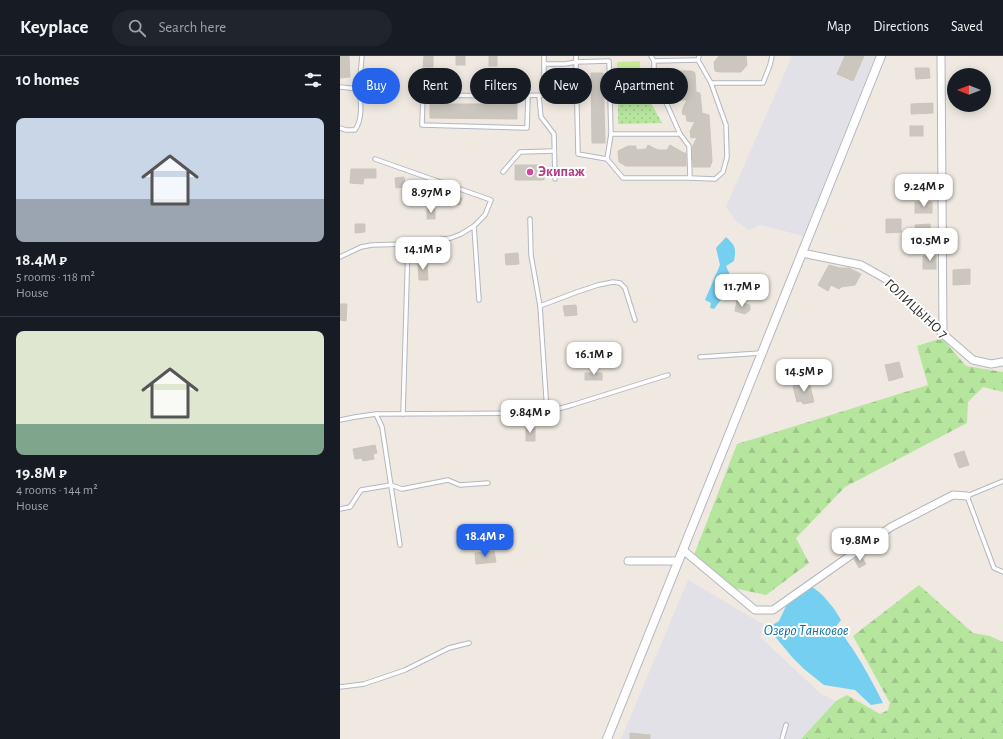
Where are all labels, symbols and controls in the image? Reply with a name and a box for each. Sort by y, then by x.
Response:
search box [112,10,392,46]
icon: search [126,17,148,39]
text: Keyplace [20,18,88,37]
text: Search here [158,20,226,35]
text: Map [827,20,851,34]
text: Directions [873,20,929,34]
text: Saved [951,20,983,34]
chip: Buy [352,68,400,104]
chip: Rent [408,68,462,104]
chip: Filters [470,68,531,104]
chip: New [539,68,592,104]
chip: Apartment [600,68,688,104]
north arrow [947,68,991,112]
map controls [947,68,991,112]
icon: filters [302,69,324,91]
text: 10 homes [16,71,79,88]
icon: home [134,144,206,216]
place label: Экипаж [538,165,585,179]
marker: Экипаж [525,167,535,177]
pin: 9.24M ₽ [887,174,961,208]
pin: 8.97M ₽ [394,180,468,214]
text: 9.24M ₽ [904,180,944,193]
text: 8.97M ₽ [411,186,451,199]
pin: 10.5M ₽ [893,228,967,262]
text: 10.5M ₽ [911,234,949,247]
pin: 14.1M ₽ [386,237,460,271]
text: 14.1M ₽ [404,243,442,256]
text: 18.4M ₽ [16,251,67,268]
text: 5 rooms · 118 m² [16,271,95,284]
pin: 11.7M ₽ [705,274,779,308]
street label: ГОЛИЦЫНО 7 [882,276,950,342]
text: 11.7M ₽ [724,280,760,293]
text: House [16,287,48,300]
pin: 16.1M ₽ [557,342,631,376]
text: 16.1M ₽ [575,348,613,361]
icon: home [134,357,206,429]
pin: 14.5M ₽ [767,359,841,393]
text: 14.5M ₽ [785,365,823,378]
pin: 9.84M ₽ [493,400,567,434]
text: 9.84M ₽ [510,406,550,419]
text: 19.8M ₽ [16,464,67,481]
text: 4 rooms · 144 m² [16,484,98,497]
text: House [16,500,48,513]
pin: 18.4M ₽ [448,524,522,558]
pin: 19.8M ₽ [823,528,897,562]
text: 18.4M ₽ [465,530,505,543]
text: 19.8M ₽ [841,534,879,547]
water label: Озеро Танковое [764,623,849,638]

